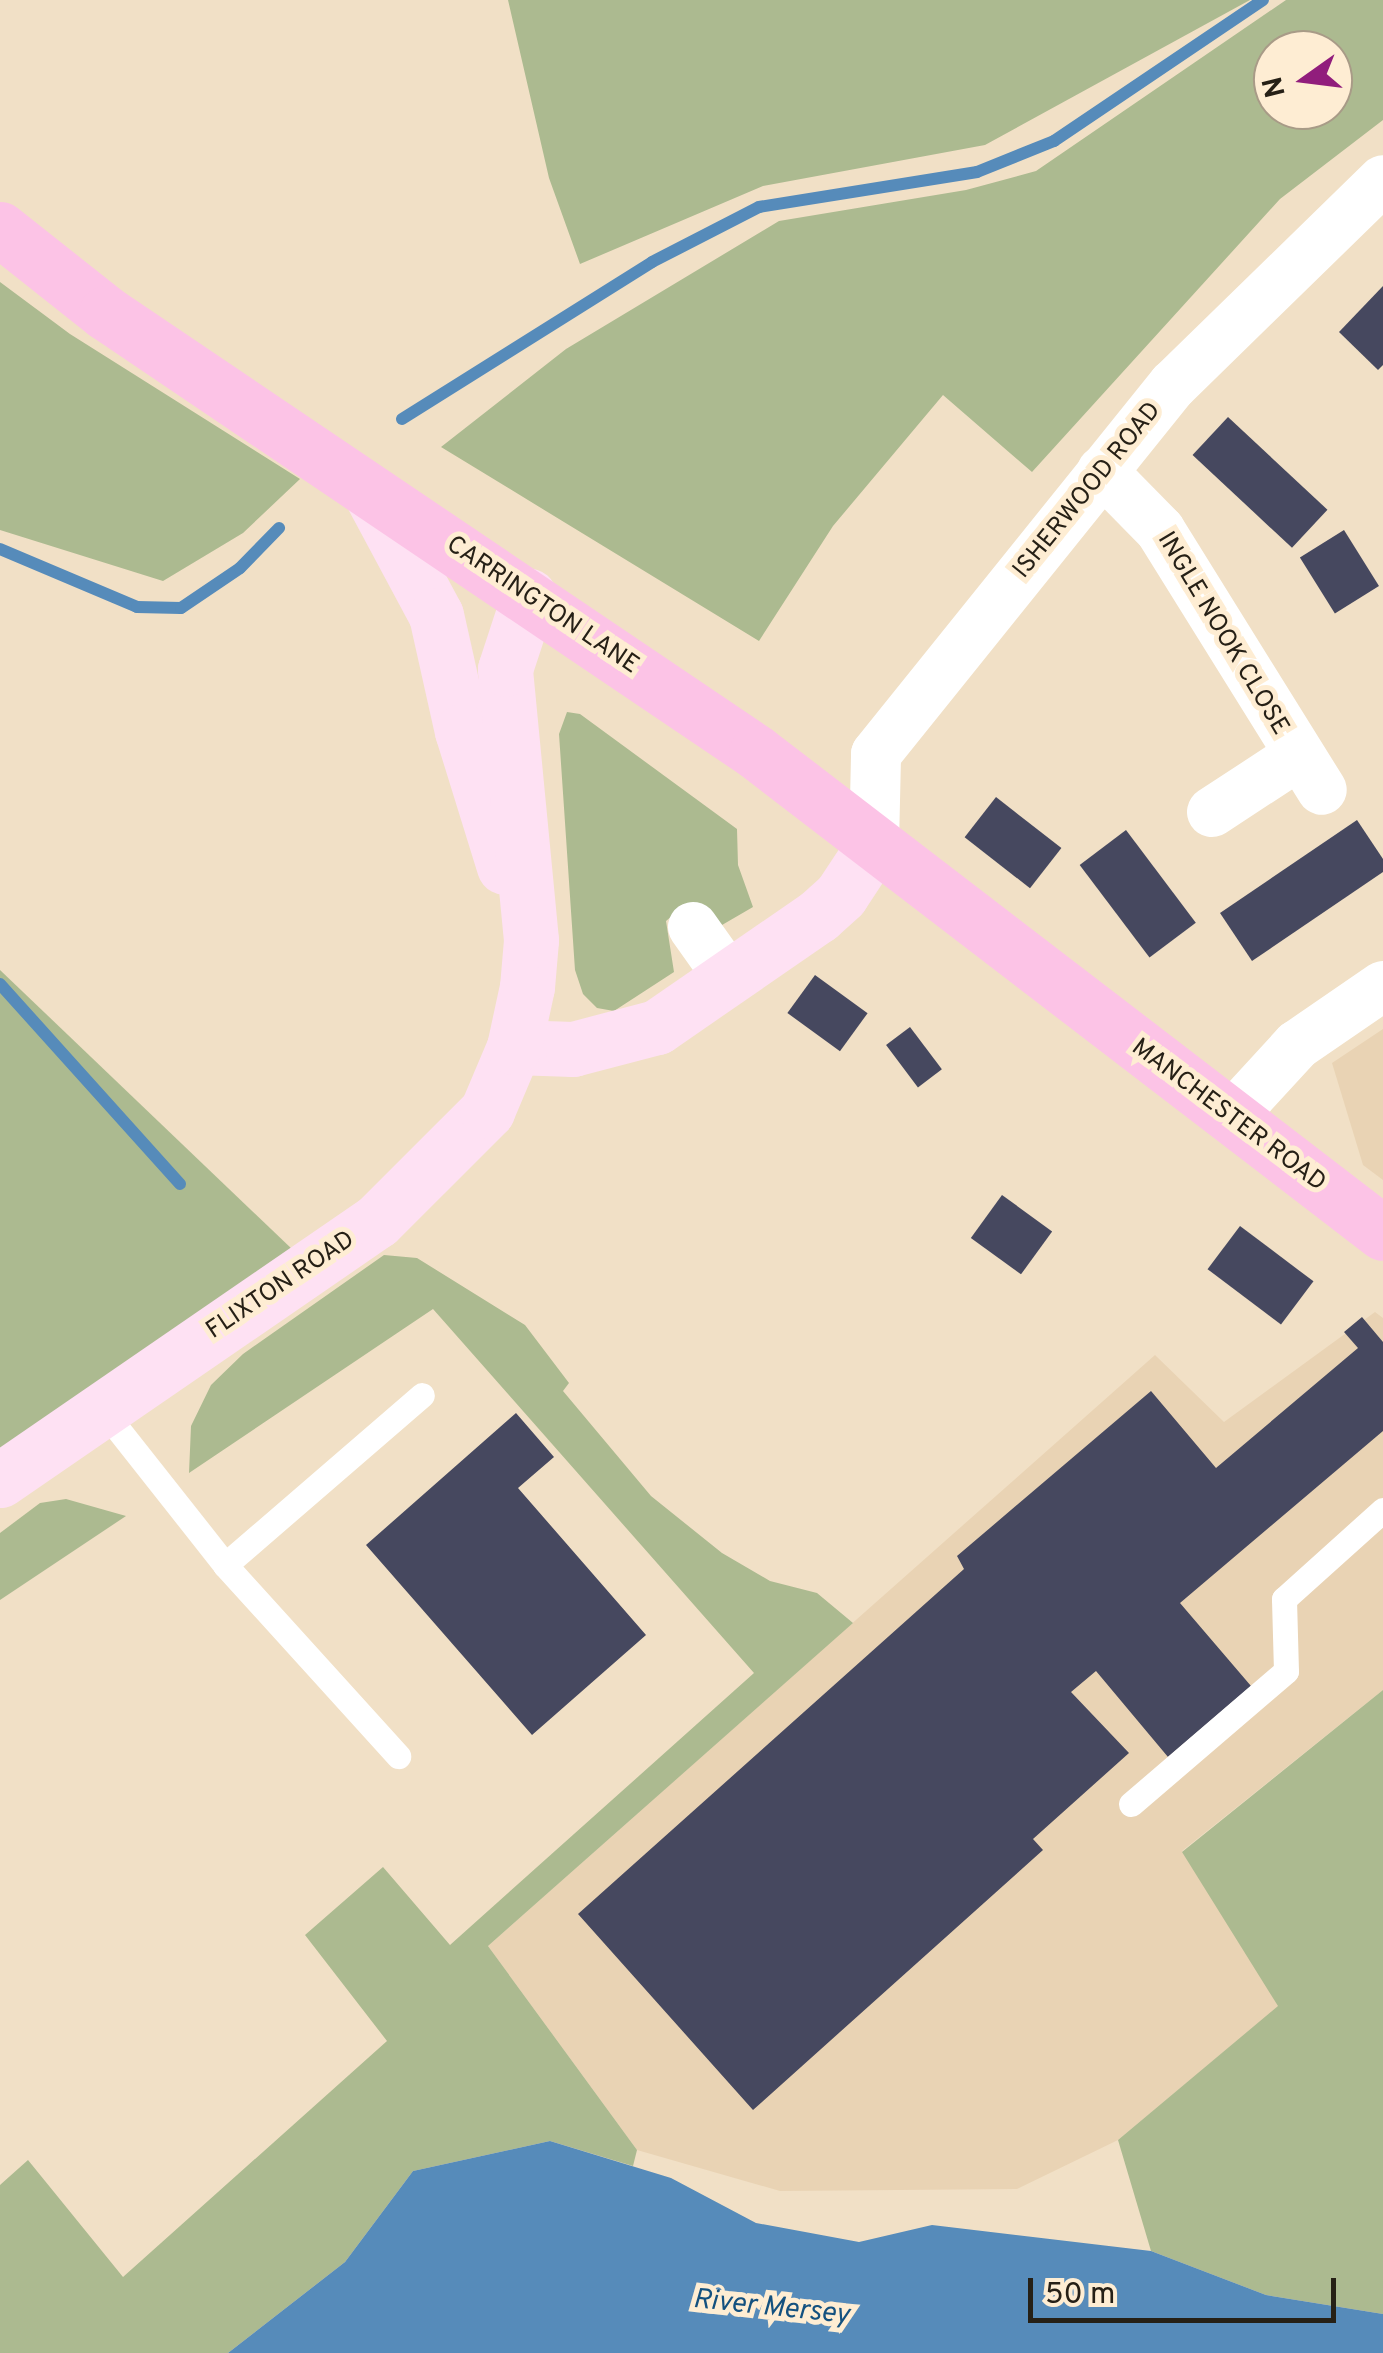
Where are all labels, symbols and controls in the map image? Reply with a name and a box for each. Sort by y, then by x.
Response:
north arrow [1253,30,1353,130]
text: N [1256,73,1296,101]
street label: ISHERWOOD ROAD [1008,397,1168,585]
street label: INGLE NOOK CLOSE [1150,527,1294,741]
street label: CARRINGTON LANE [440,530,644,682]
street label: MANCHESTER ROAD [1125,1033,1331,1199]
street label: FLIXTON ROAD [201,1225,361,1347]
scale bar [1033,2258,1340,2320]
text: 50 m [1045,2277,1115,2314]
water label: River Mersey [691,2283,851,2333]

